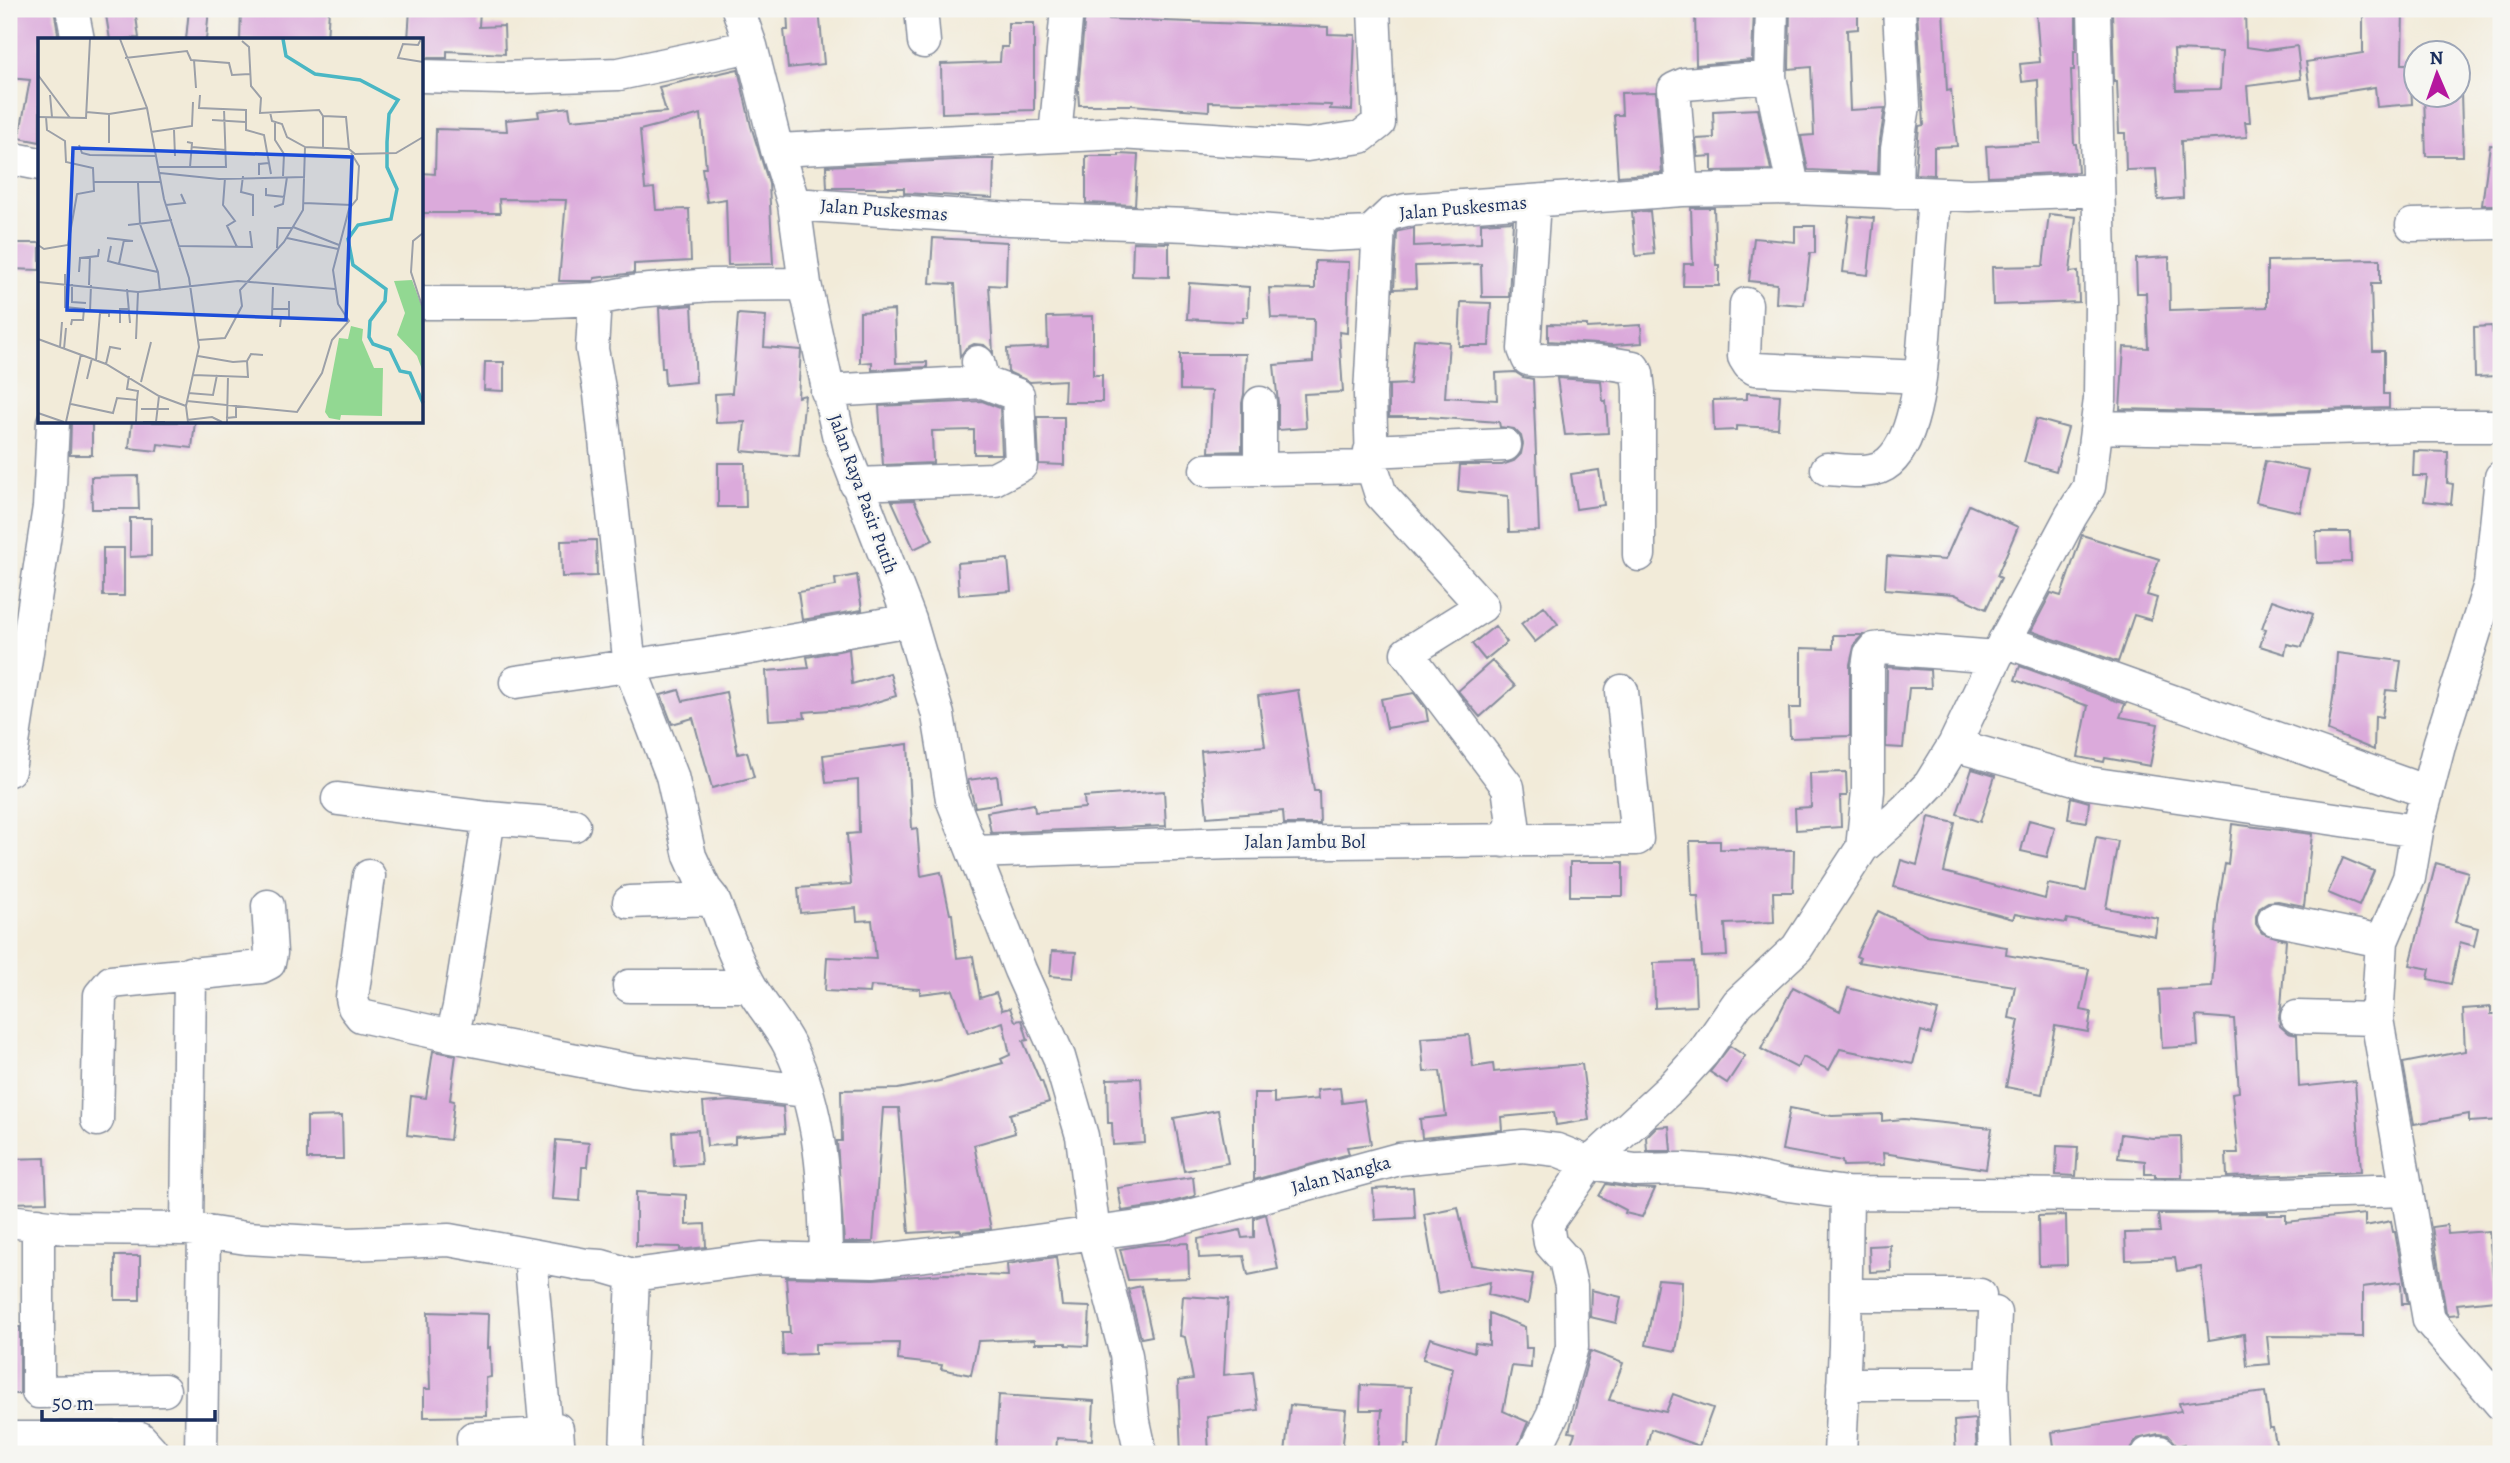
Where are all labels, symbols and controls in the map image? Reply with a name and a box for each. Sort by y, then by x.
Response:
inset map [38,38,424,424]
north arrow [2402,38,2472,108]
text: N [2429,45,2444,71]
street label: Jalan Puskesmas [1398,189,1528,227]
street label: Jalan Puskesmas [819,193,949,227]
street label: Jalan Raya Pasir Putih [822,411,904,577]
street label: Jalan Jambu Bol [1244,829,1366,855]
street label: Jalan Nangka [1288,1149,1394,1201]
scale bar [42,1379,215,1423]
text: 50 m [52,1389,94,1417]

